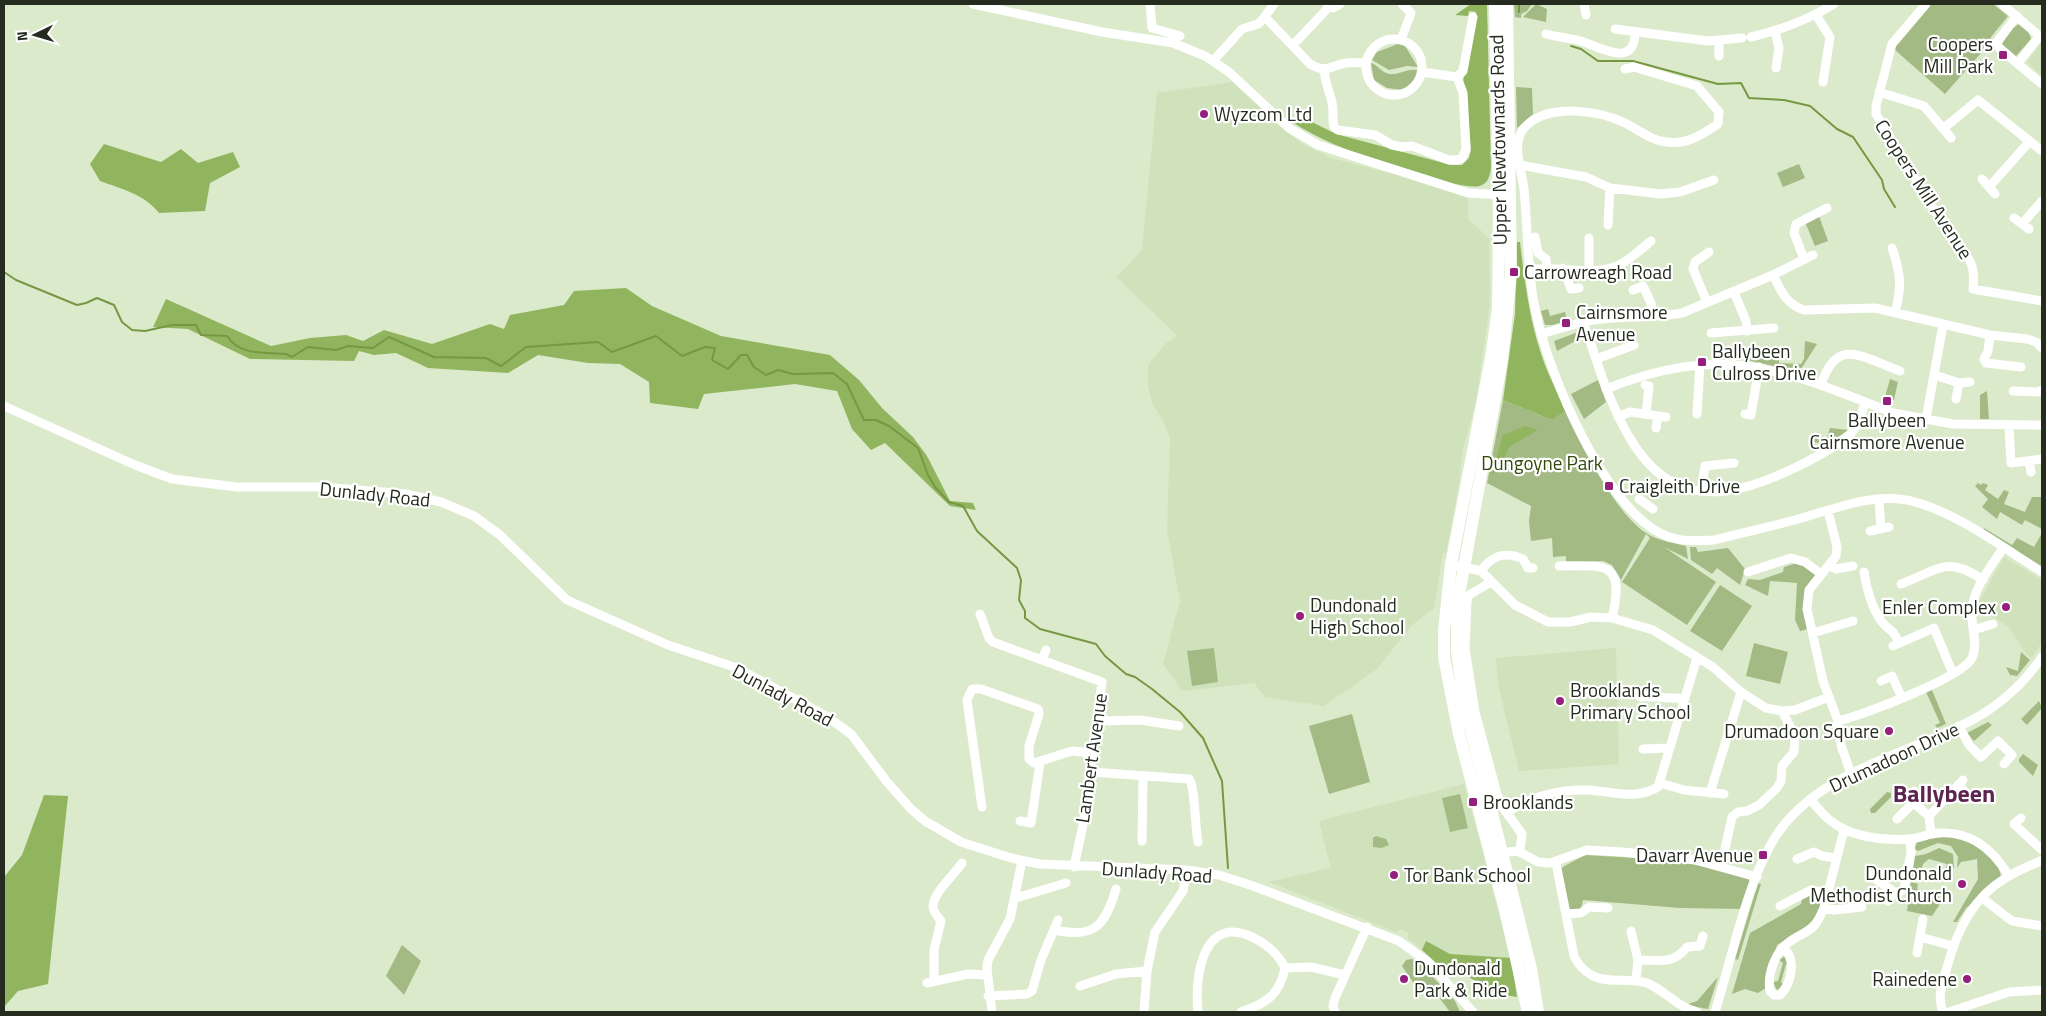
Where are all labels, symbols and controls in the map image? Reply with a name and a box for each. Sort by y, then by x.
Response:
north arrow [10,10,60,60]
place label: Coopers Mill Park [1924,29,1993,80]
text: N [11,30,32,42]
street label: Upper Newtownards Road [1481,34,1514,246]
marker: Coopers Mill Park [1997,49,2009,61]
place label: Wyzcom Ltd [1214,99,1312,128]
marker: Wyzcom Ltd [1198,108,1210,120]
street label: Coopers Mill Avenue [1868,113,1981,265]
place label: Carrowreagh Road [1524,257,1672,286]
marker: Carrowreagh Road [1508,266,1520,278]
place label: Cairnsmore Avenue [1576,297,1668,348]
marker: Cairnsmore Avenue [1560,317,1572,329]
place label: Ballybeen Culross Drive [1712,336,1816,387]
marker: Ballybeen Culross Drive [1696,356,1708,368]
marker: Ballybeen Cairnsmore Avenue [1881,395,1893,407]
place label: Ballybeen Cairnsmore Avenue [1809,405,1965,456]
park label: Dungoyne Park [1481,448,1603,477]
place label: Craigleith Drive [1619,471,1740,500]
street label: Dunlady Road [318,473,432,514]
marker: Craigleith Drive [1603,480,1615,492]
place label: Dundonald High School [1310,590,1404,641]
place label: Enler Complex [1882,592,1996,621]
marker: Enler Complex [2000,601,2012,613]
marker: Dundonald High School [1294,610,1306,622]
street label: Dunlady Road [727,656,839,733]
place label: Brooklands Primary School [1570,675,1691,726]
street label: Lambert Avenue [1067,691,1114,825]
marker: Brooklands Primary School [1554,695,1566,707]
street label: Drumadoon Drive [1824,714,1964,799]
place label: Drumadoon Square [1724,716,1879,745]
marker: Drumadoon Square [1883,725,1895,737]
district label: Ballybeen [1893,775,1995,811]
place label: Brooklands [1483,787,1573,816]
marker: Brooklands [1467,796,1479,808]
place label: Davarr Avenue [1636,840,1753,869]
marker: Davarr Avenue [1757,849,1769,861]
street label: Dunlady Road [1101,853,1213,890]
place label: Dundonald Methodist Church [1810,858,1952,909]
place label: Tor Bank School [1404,860,1531,889]
marker: Tor Bank School [1388,869,1400,881]
marker: Dundonald Methodist Church [1956,878,1968,890]
place label: Dundonald Park & Ride [1414,953,1507,1004]
place label: Rainedene [1872,964,1957,993]
marker: Dundonald Park & Ride [1398,973,1410,985]
marker: Rainedene [1961,973,1973,985]

